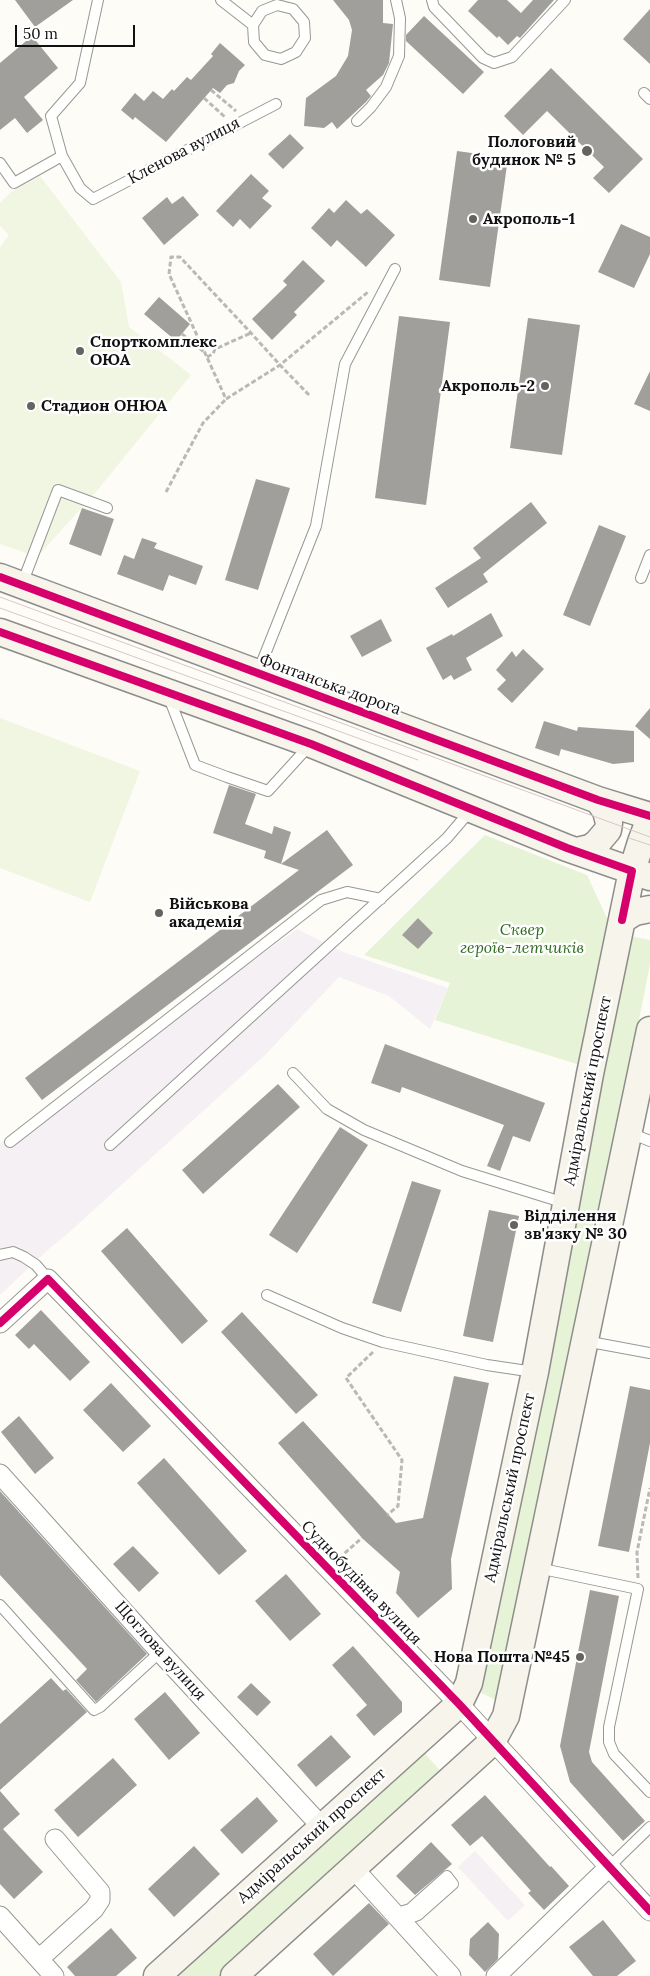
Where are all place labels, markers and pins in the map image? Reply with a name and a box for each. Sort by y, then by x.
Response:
place label: Пологовий будинок № 5 [472,132,576,170]
marker: Пологовий будинок № 5 [580,144,594,158]
place label: Акрополь-1 [483,209,575,229]
marker: Акрополь-1 [467,213,479,225]
place label: Спорткомплекс ОЮА [90,332,217,370]
marker: Спорткомплекс ОЮА [74,345,86,357]
place label: Акрополь-2 [441,376,535,396]
marker: Акрополь-2 [539,380,551,392]
place label: Стадион ОНЮА [41,396,167,416]
marker: Стадион ОНЮА [25,400,37,412]
place label: Військова академія [169,894,249,932]
marker: Військова академія [153,907,165,919]
place label: Відділення зв'язку № 30 [524,1206,627,1244]
marker: Відділення зв'язку № 30 [508,1219,520,1231]
place label: Нова Пошта №45 [434,1647,570,1667]
marker: Нова Пошта №45 [574,1651,586,1663]

